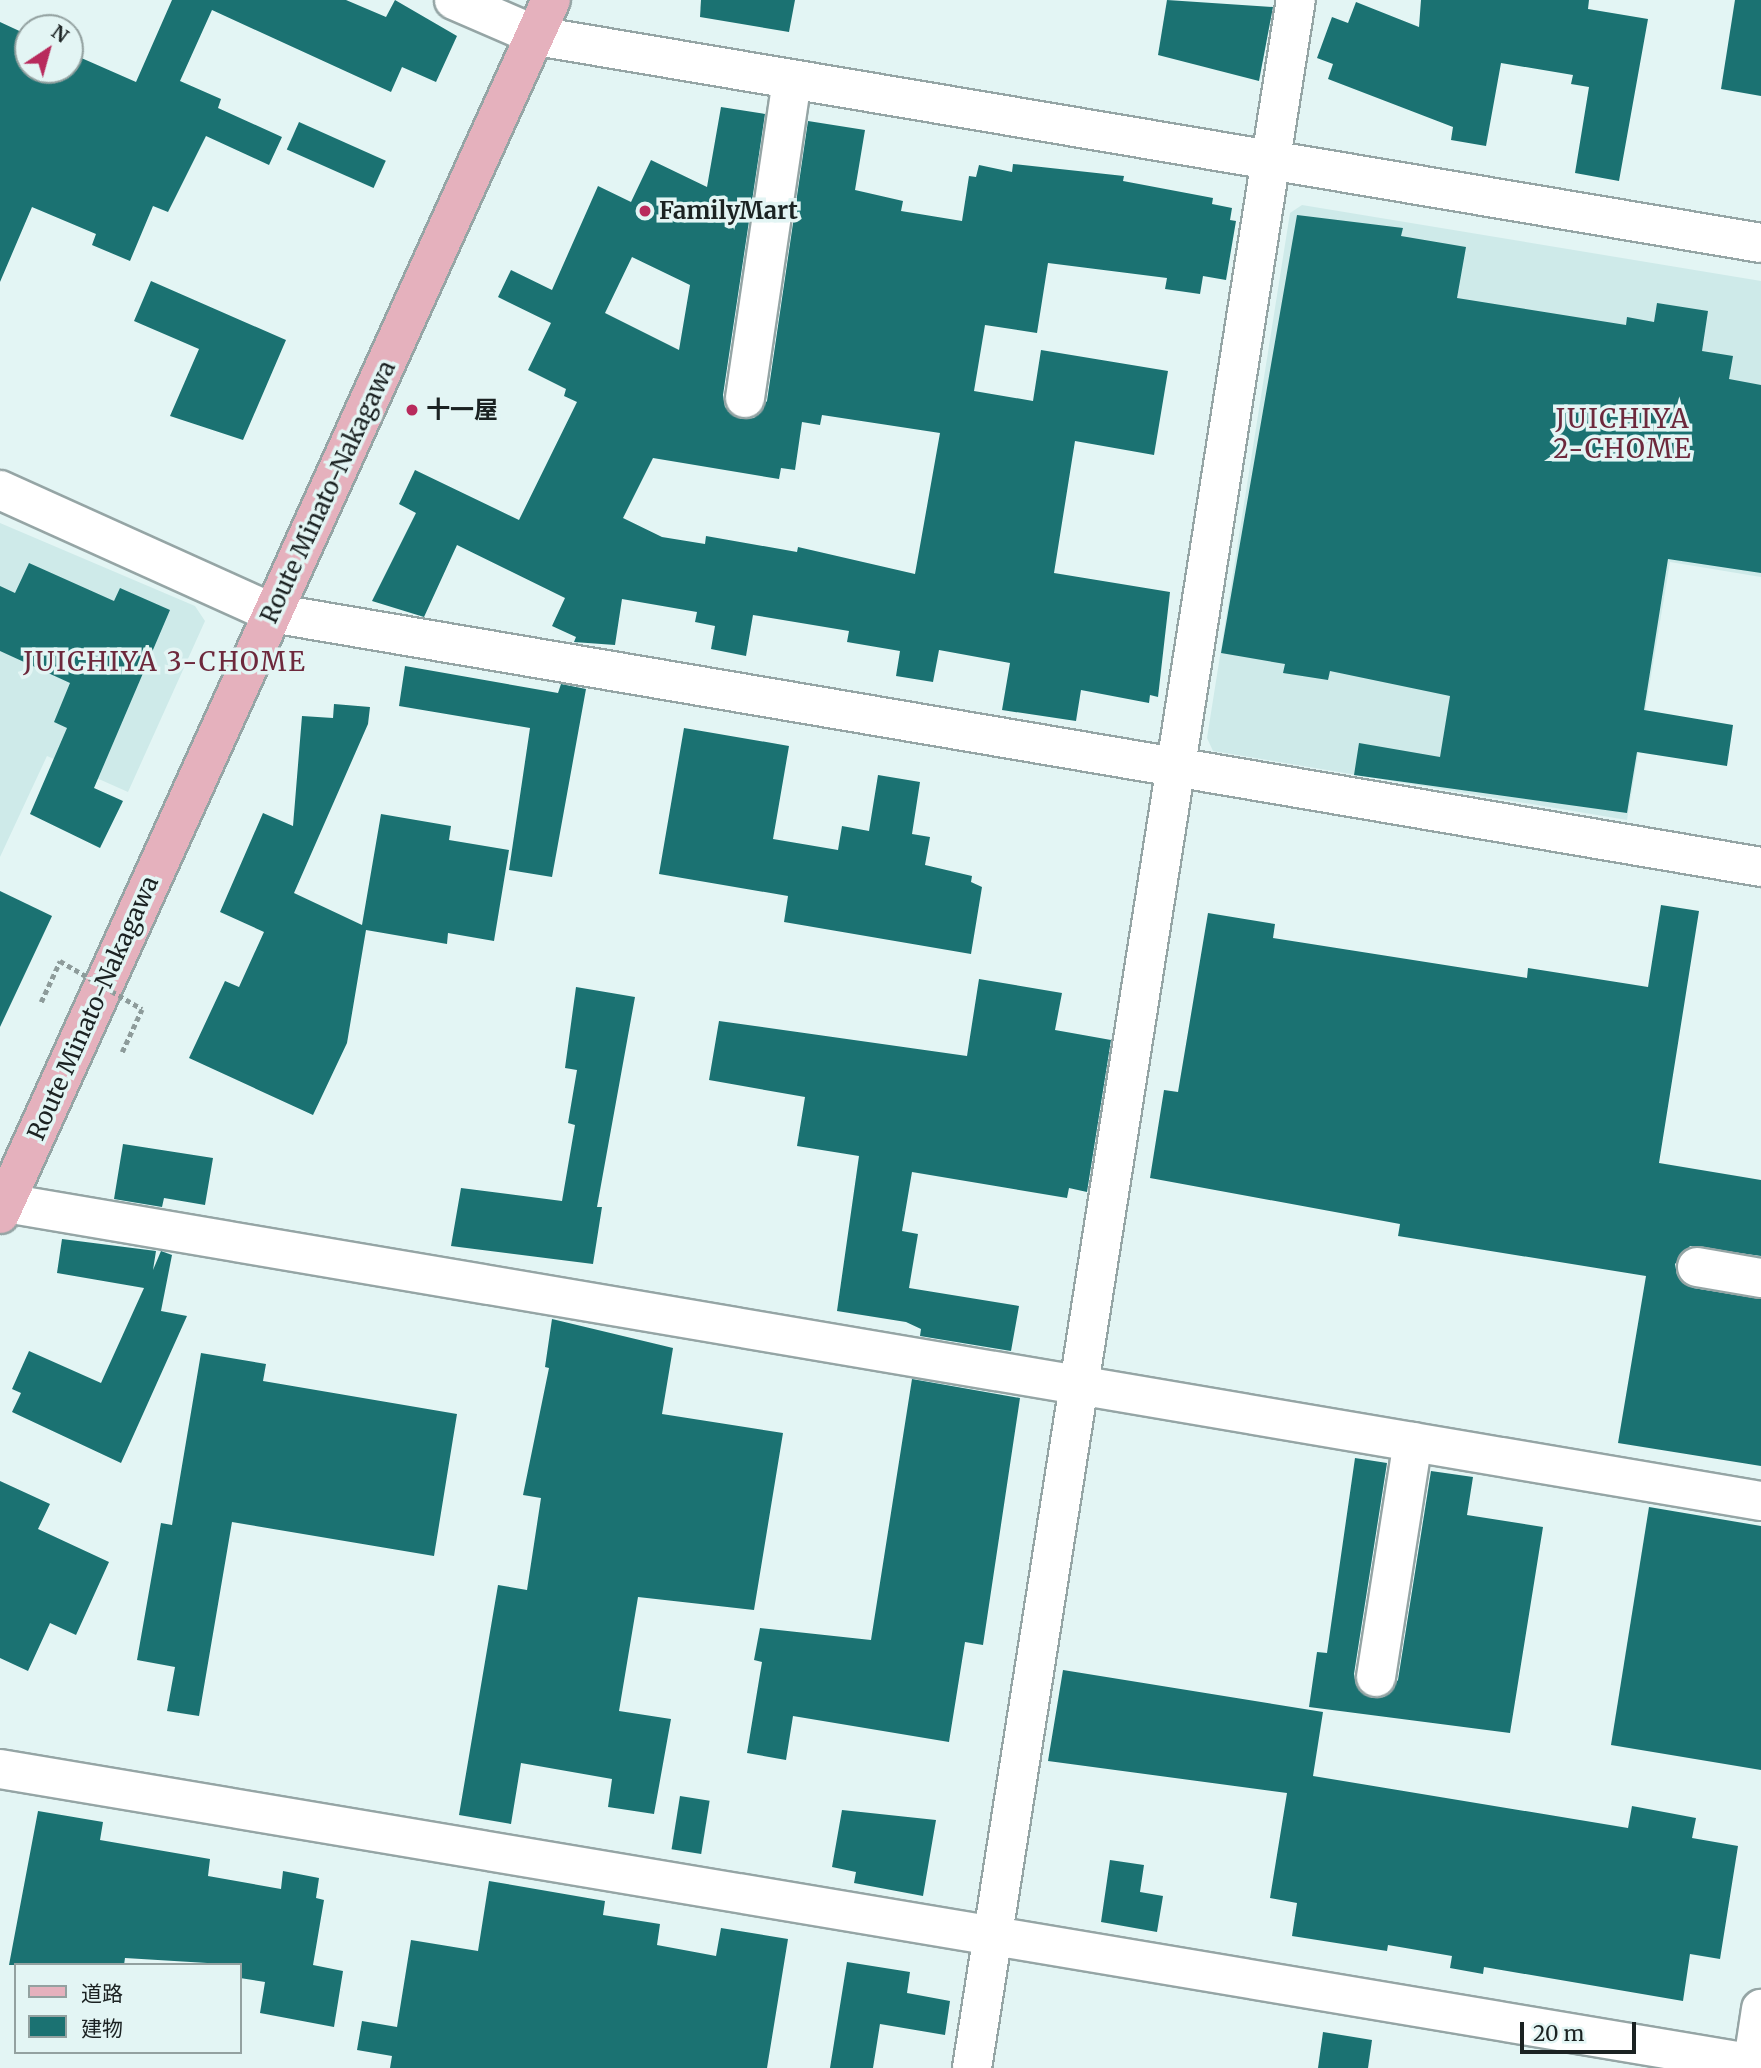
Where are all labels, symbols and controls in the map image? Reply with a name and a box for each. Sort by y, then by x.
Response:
north arrow [14,14,84,84]
text: N [47,20,73,48]
place label: FamilyMart [659,197,798,225]
marker: FamilyMart [637,203,653,219]
street label: Route Minato-Nakagawa [254,356,402,628]
place label: 十一屋 [426,396,498,424]
marker: 十一屋 [404,402,420,418]
district label: JUICHIYA 2-CHOME [1554,403,1692,464]
district label: JUICHIYA 3-CHOME [25,646,305,678]
street label: Route Minato-Nakagawa [22,871,164,1145]
legend [14,1963,242,2054]
text: 道路 [81,1980,123,2007]
scale bar [1523,2008,1638,2052]
text: 建物 [81,2015,123,2042]
text: 20 m [1533,2020,1584,2047]

